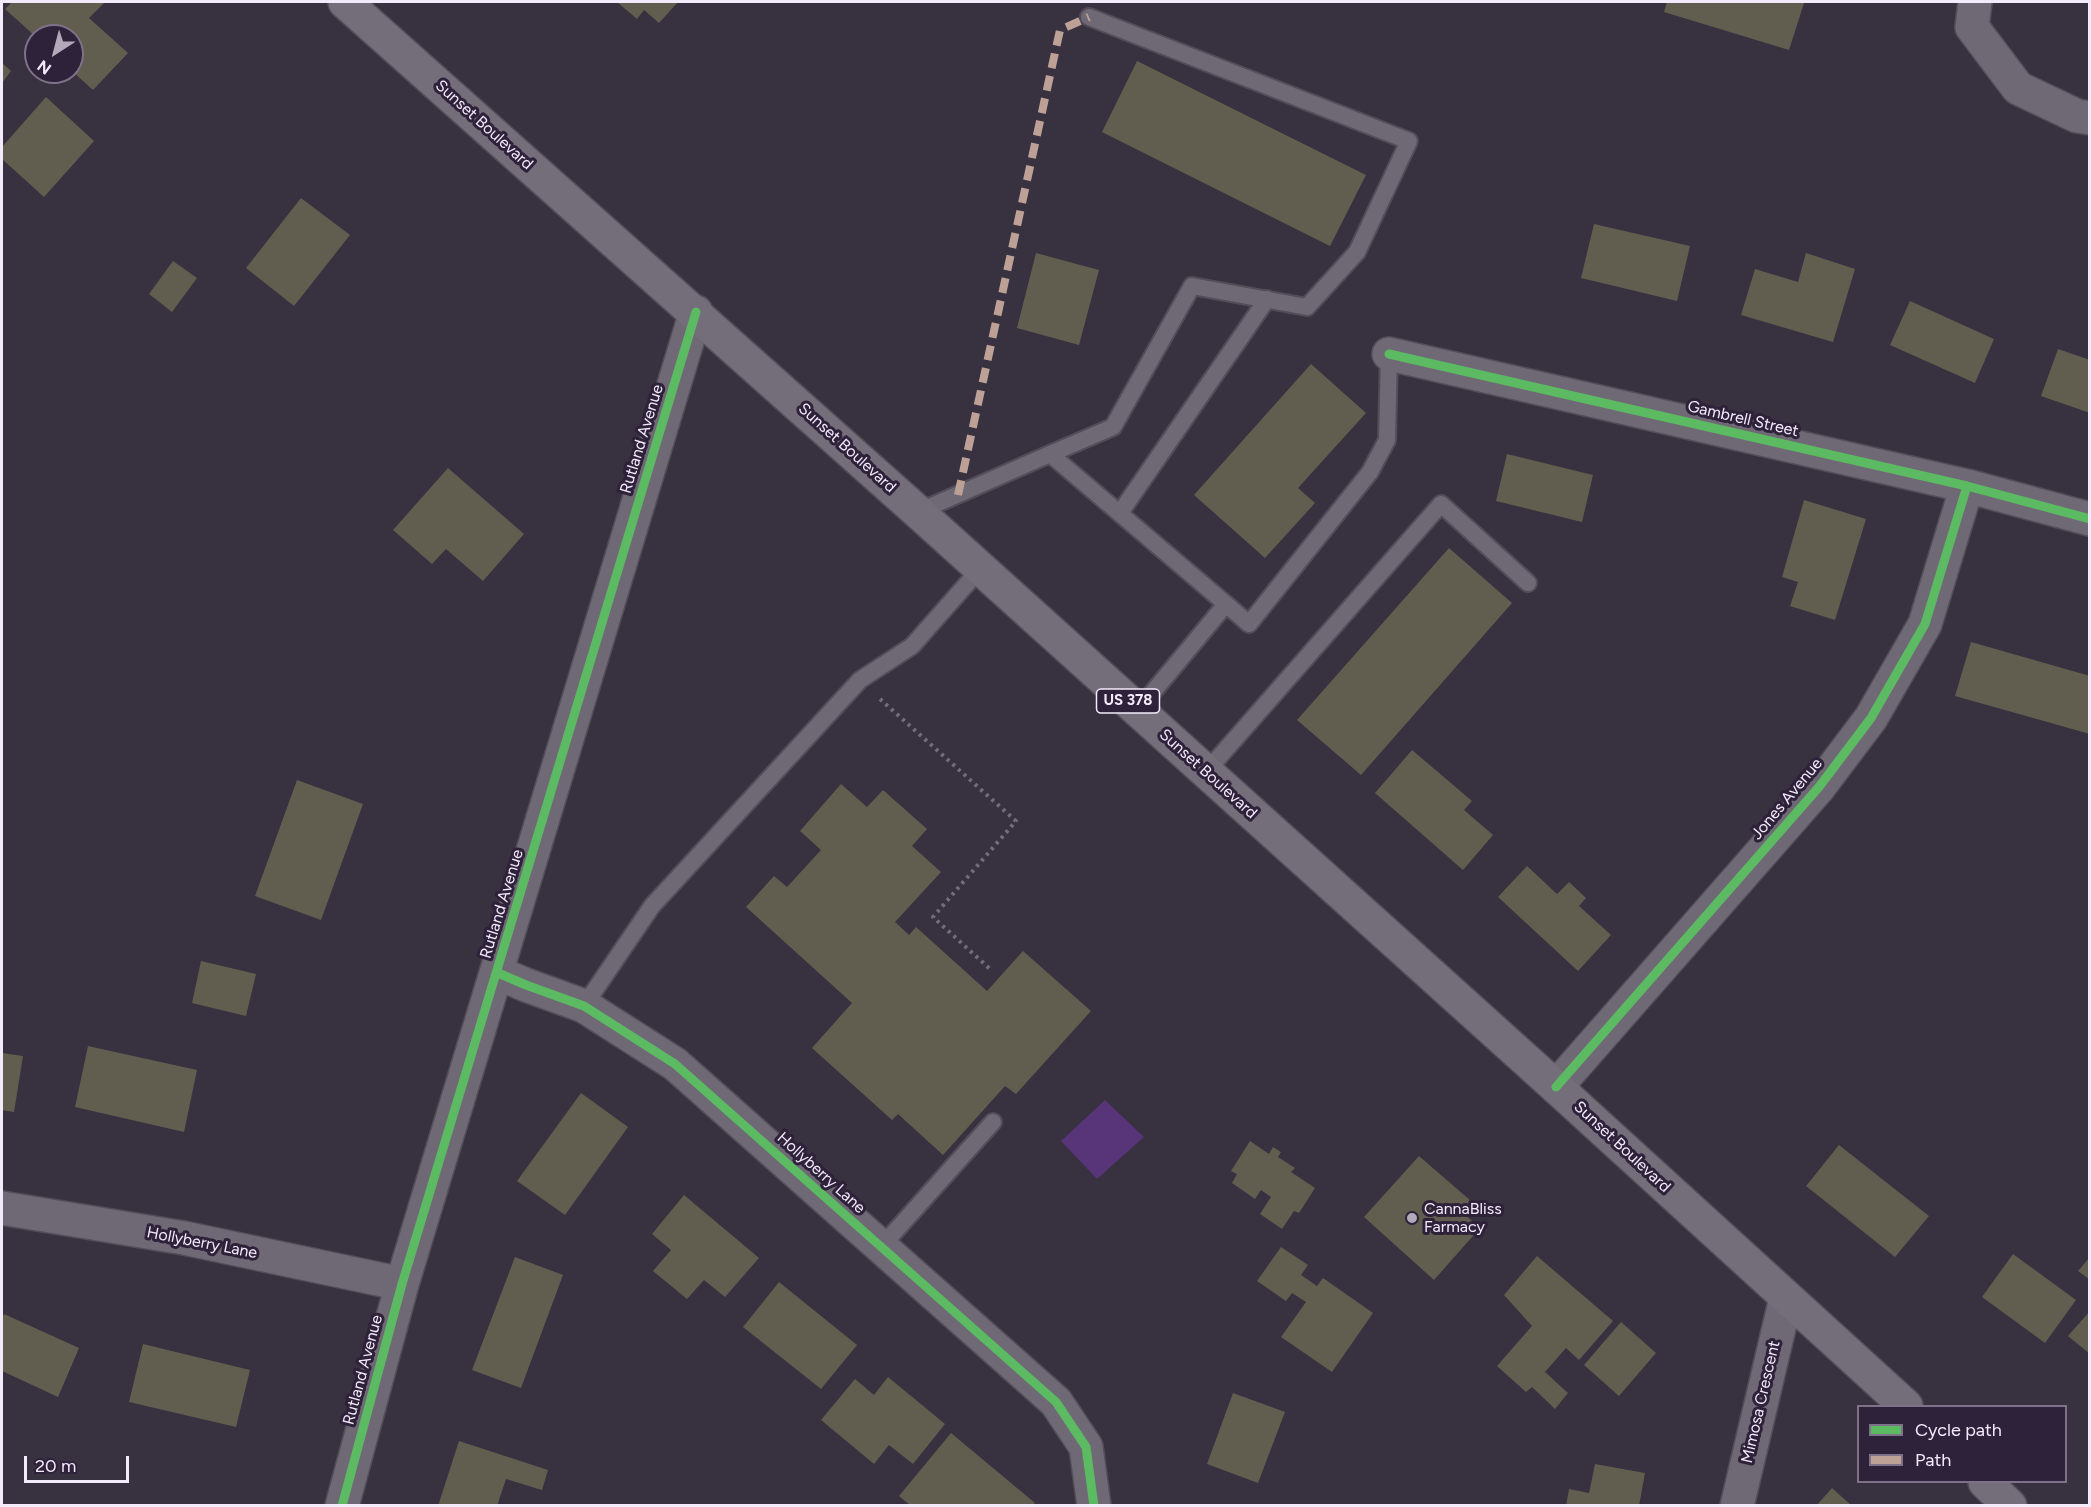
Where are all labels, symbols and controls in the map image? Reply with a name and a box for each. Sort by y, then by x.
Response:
north arrow [24,24,84,84]
text: N [34,56,55,79]
street label: Sunset Boulevard [431,76,537,174]
street label: Rutland Avenue [616,382,668,496]
street label: Gambrell Street [1686,397,1800,441]
street label: Sunset Boulevard [794,399,900,497]
road number: US 378 [1096,689,1160,713]
street label: Sunset Boulevard [1155,725,1261,823]
street label: Jones Avenue [1747,754,1827,844]
street label: Rutland Avenue [476,847,528,961]
street label: Sunset Boulevard [1570,1097,1674,1197]
street label: Hollyberry Lane [773,1128,869,1218]
place label: CannaBliss Farmacy [1424,1199,1502,1237]
marker: CannaBliss Farmacy [1405,1211,1419,1225]
street label: Hollyberry Lane [145,1223,259,1263]
street label: Rutland Avenue [339,1313,387,1427]
street label: Mimosa Crescent [1738,1339,1784,1465]
legend [1857,1405,2067,1483]
text: Cycle path [1915,1419,2002,1441]
scale bar [27,1444,132,1482]
text: Path [1915,1449,1951,1471]
text: 20 m [35,1455,76,1477]

